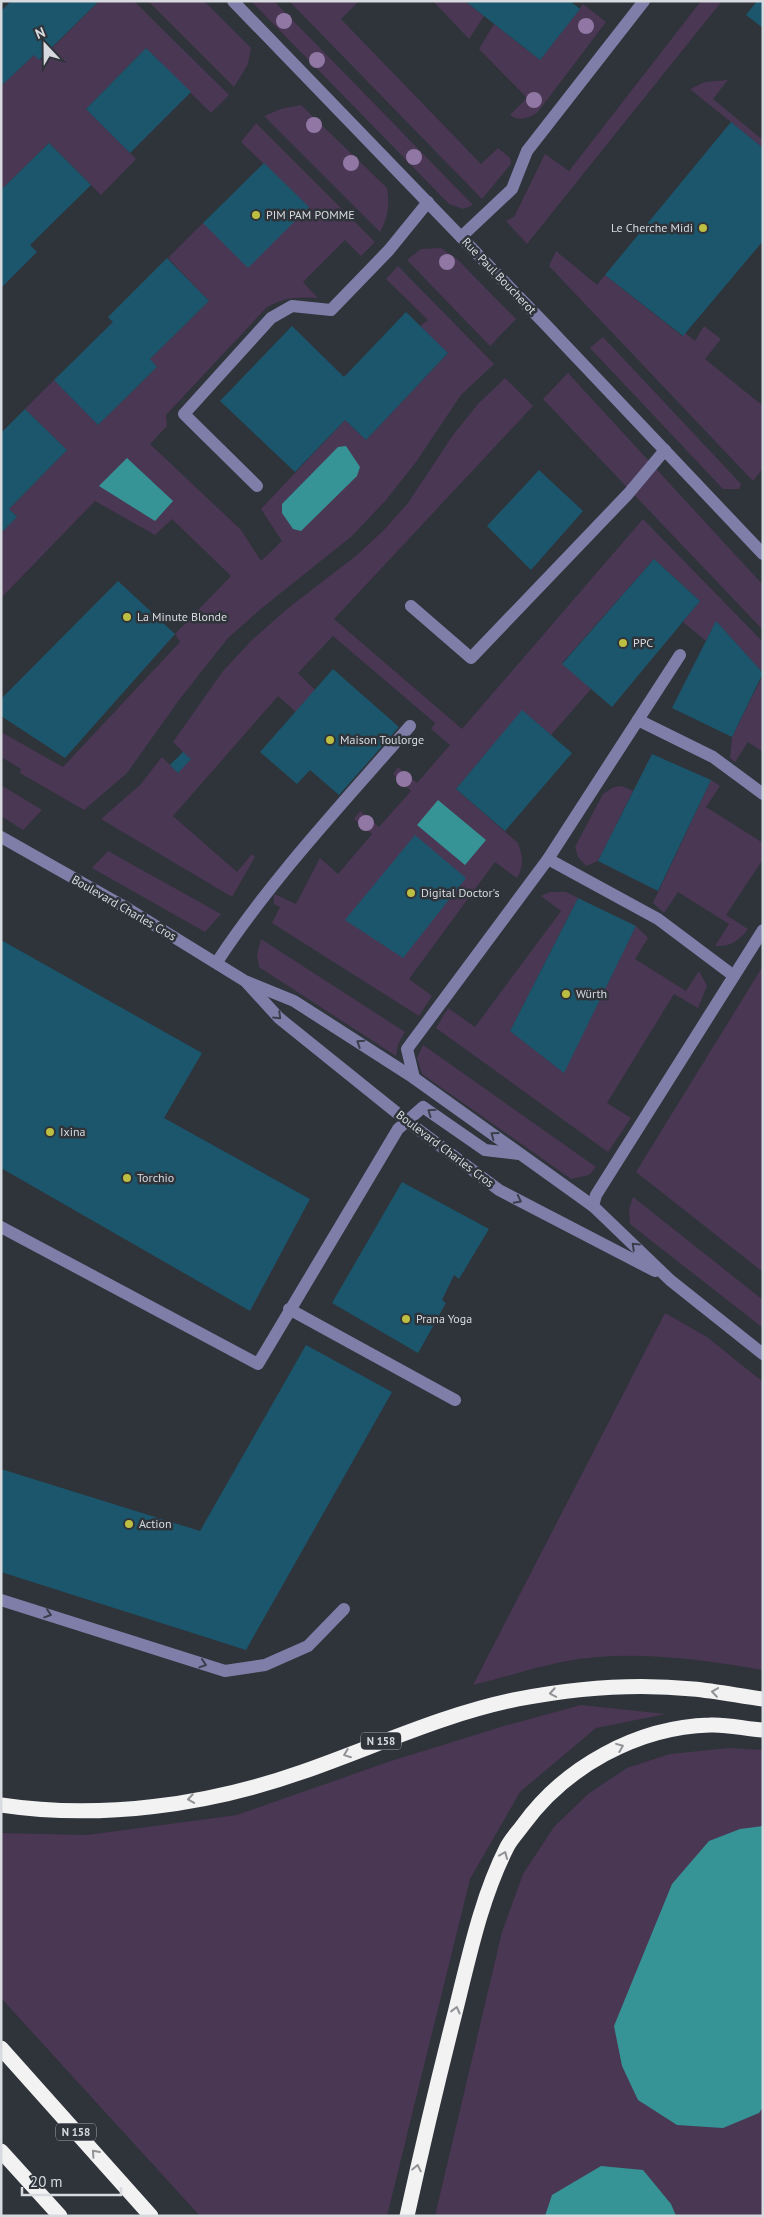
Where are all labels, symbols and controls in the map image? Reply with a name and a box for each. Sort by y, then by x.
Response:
north arrow [20,20,70,70]
text: N [32,23,48,43]
place label: PIM PAM POMME [266,207,355,222]
marker: PIM PAM POMME [250,209,262,221]
place label: Le Cherche Midi [611,220,693,235]
marker: Le Cherche Midi [697,222,709,234]
street label: Rue Paul Boucherot [459,234,540,317]
place label: La Minute Blonde [137,609,227,624]
marker: La Minute Blonde [121,611,133,623]
place label: PPC [633,635,653,650]
marker: PPC [617,637,629,649]
place label: Maison Toulorge [340,732,424,747]
marker: Maison Toulorge [324,734,336,746]
street label: Boulevard Charles Cros [69,872,179,944]
place label: Digital Doctor's [421,885,500,900]
marker: Digital Doctor's [405,887,417,899]
place label: Würth [576,986,607,1001]
marker: Würth [560,988,572,1000]
one-way arrow [273,1011,282,1020]
one-way arrow [356,1040,365,1050]
street label: Boulevard Charles Cros [394,1107,497,1190]
one-way arrow [427,1109,437,1118]
place label: Ixina [60,1124,85,1139]
marker: Ixina [44,1126,56,1138]
one-way arrow [490,1132,500,1141]
place label: Torchio [137,1170,174,1185]
marker: Torchio [121,1172,133,1184]
one-way arrow [512,1194,521,1204]
one-way arrow [632,1243,641,1252]
place label: Prana Yoga [416,1311,472,1326]
marker: Prana Yoga [400,1313,412,1325]
place label: Action [139,1516,172,1531]
marker: Action [123,1518,135,1530]
one-way arrow [43,1609,51,1619]
one-way arrow [198,1658,206,1668]
one-way arrow [710,1687,718,1698]
one-way arrow [548,1688,557,1698]
road number: N 158 [361,1732,401,1750]
one-way arrow [615,1743,624,1754]
one-way arrow [343,1748,352,1758]
one-way arrow [187,1794,196,1804]
one-way arrow [498,1852,508,1860]
one-way arrow [450,2007,460,2015]
road number: N 158 [56,2124,96,2140]
one-way arrow [92,2150,101,2159]
scale bar [22,2164,121,2196]
one-way arrow [411,2164,422,2173]
text: 20 m [30,2172,63,2191]

